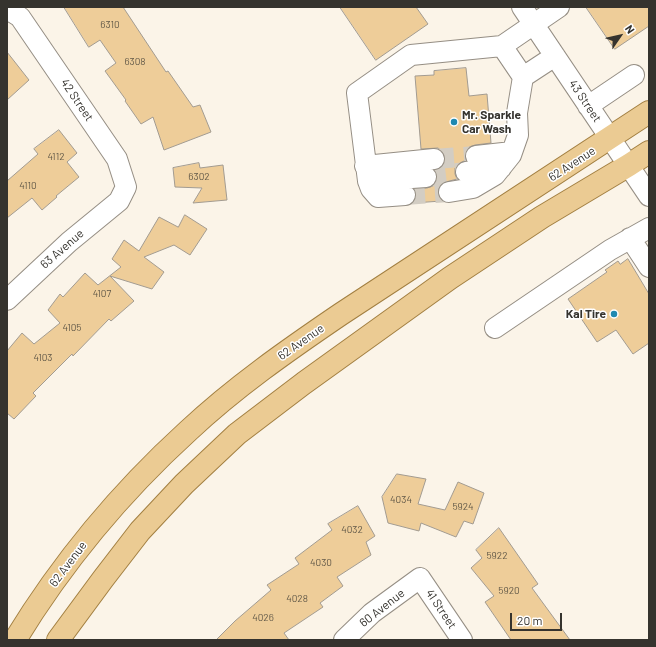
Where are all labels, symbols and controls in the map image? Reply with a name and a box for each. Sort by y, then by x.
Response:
north arrow [600,16,640,56]
house number: 6310 [100,19,120,31]
text: N [623,22,638,36]
house number: 6308 [124,56,146,68]
street label: 42 Street [58,76,96,124]
street label: 43 Street [566,77,604,125]
place label: Mr. Sparkle Car Wash [462,108,521,136]
marker: Mr. Sparkle Car Wash [449,117,459,127]
street label: 62 Avenue [546,143,598,185]
house number: 4112 [48,151,64,163]
house number: 6302 [188,171,210,183]
house number: 4110 [19,180,37,192]
street label: 63 Avenue [37,226,87,272]
house number: 4107 [93,288,111,300]
place label: Kal Tire [566,307,606,321]
marker: Kal Tire [609,309,619,319]
street label: 62 Avenue [275,321,327,363]
house number: 4105 [63,322,81,334]
house number: 4103 [34,352,52,364]
house number: 4034 [390,494,412,506]
house number: 5924 [452,501,474,513]
house number: 4032 [341,524,363,536]
street label: 62 Avenue [46,538,90,590]
house number: 5922 [486,550,508,562]
house number: 4030 [310,557,332,569]
house number: 5920 [498,585,520,597]
street label: 60 Avenue [356,586,408,630]
street label: 41 Street [422,586,460,632]
house number: 4028 [286,593,308,605]
scale bar [512,605,564,631]
house number: 4026 [252,612,274,624]
text: 20 m [517,613,543,627]

